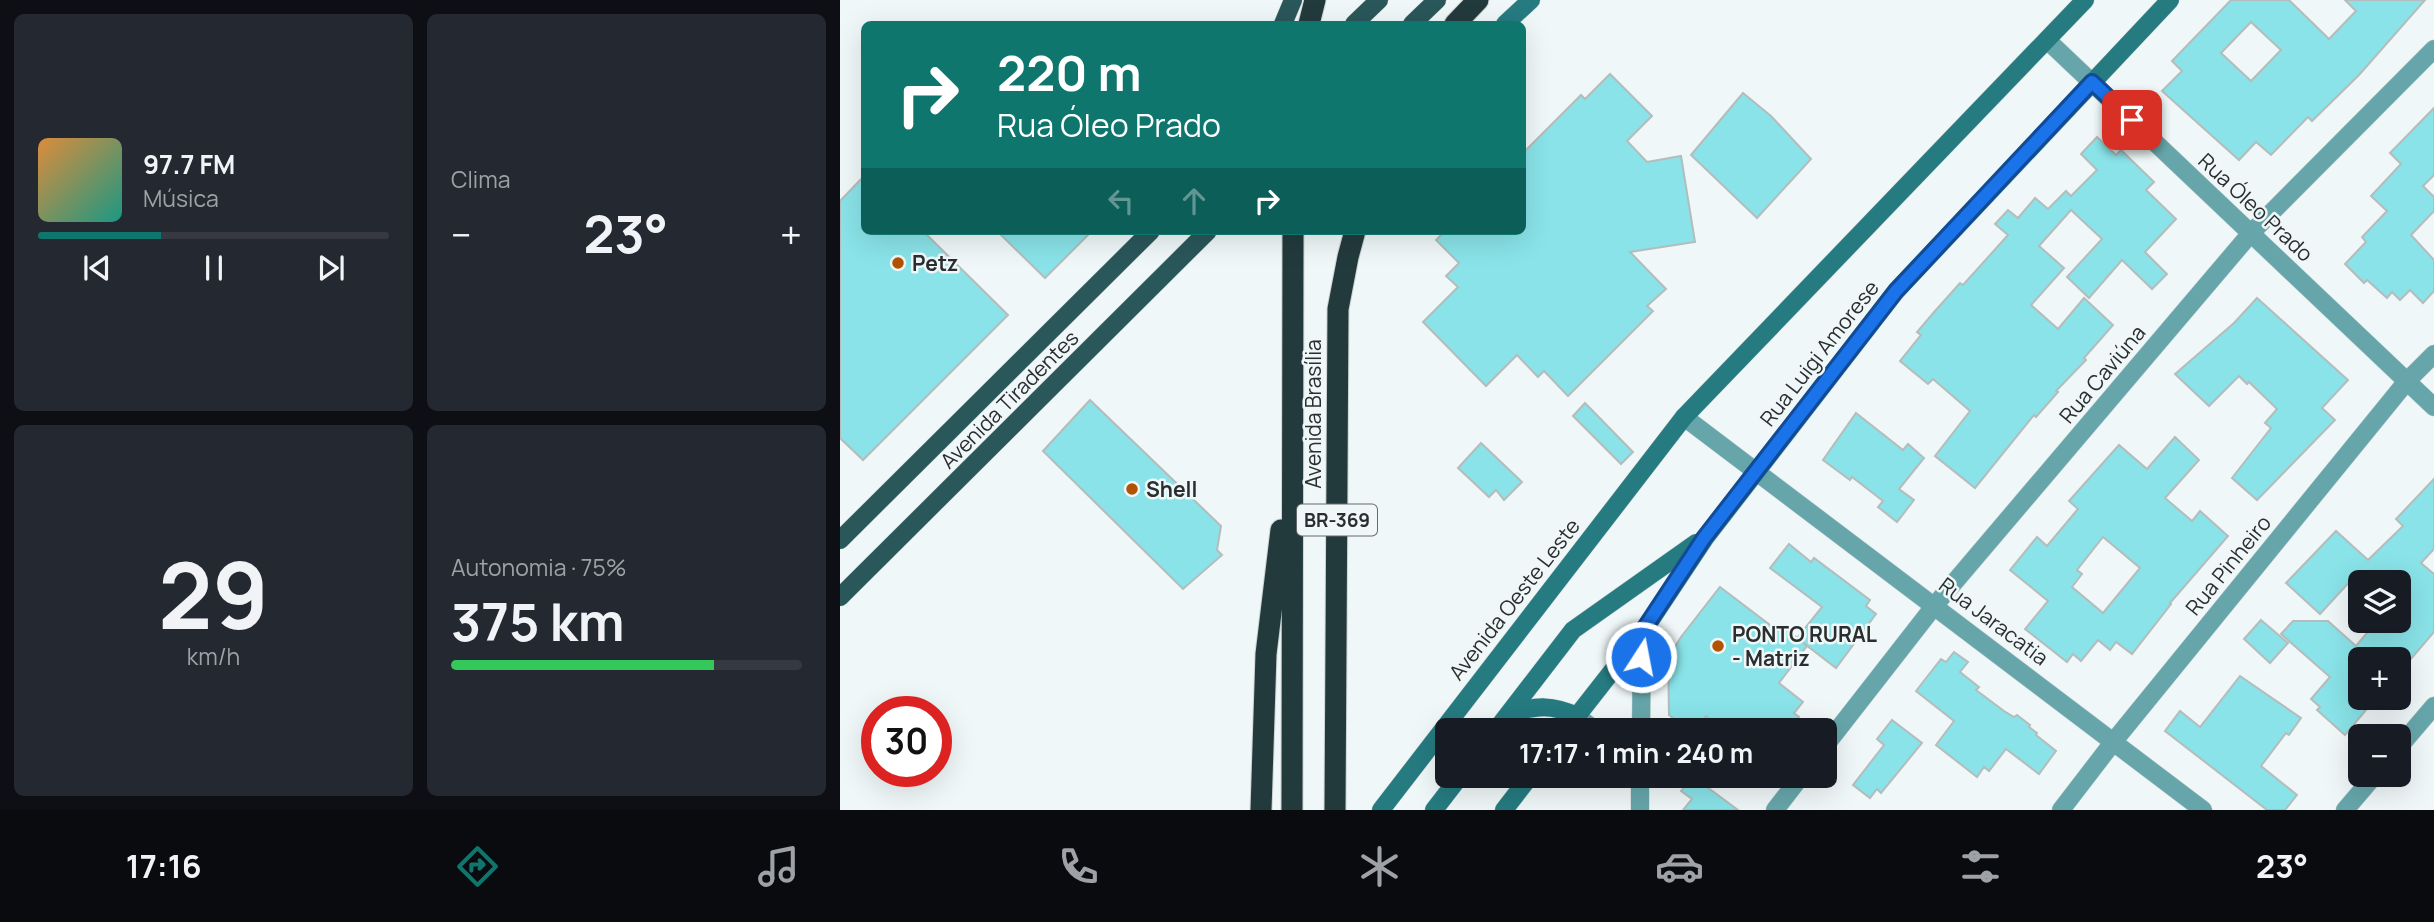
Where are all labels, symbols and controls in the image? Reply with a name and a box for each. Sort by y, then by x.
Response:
text: 220 m [997,39,1141,106]
icon: right [882,49,973,140]
pin [2102,90,2162,150]
icon: arrive [2113,101,2151,139]
text: Rua Óleo Prado [997,103,1221,147]
text: 97.7 FM [143,146,235,182]
street label: Rua Óleo Prado [2193,147,2319,267]
text: Clima [451,163,510,195]
text: Música [143,182,219,214]
icon: left [1102,182,1140,220]
icon: ahead [1175,182,1213,220]
icon: right [1248,182,1286,220]
text: 23° [584,198,668,269]
text: − [451,208,472,260]
text: + [780,208,802,260]
icon: previous [78,249,116,287]
icon: pause [195,249,233,287]
icon: next [312,249,350,287]
place label: Petz [912,249,958,277]
marker: Petz [890,255,906,271]
street label: Rua Luigi Amorese [1753,274,1885,432]
street label: Rua Caviúna [2053,319,2151,429]
street label: Avenida Tiradentes [934,324,1084,474]
street label: Avenida Brasília [1299,339,1327,489]
place label: Shell [1146,475,1197,503]
marker: Shell [1124,481,1140,497]
road number: BR-369 [1297,505,1377,536]
street label: Rua Pinheiro [2179,509,2277,621]
street label: Avenida Oeste Leste [1442,513,1586,685]
text: 29 [158,532,269,656]
text: Autonomia · 75% [451,551,626,583]
map controls [2348,570,2411,787]
button: layers [2348,570,2411,633]
street label: Rua Jaracatia [1934,571,2054,671]
text: 375 km [451,586,625,657]
position arrow [1604,620,1678,694]
place label: PONTO RURAL - Matriz [1732,620,1877,672]
marker: PONTO RURAL - Matriz [1710,638,1726,654]
text: km/h [187,640,240,672]
button: + [2348,647,2411,710]
speed limit sign: 30 [861,696,952,787]
button: − [2348,724,2411,787]
text: 17:17 · 1 min · 240 m [1519,735,1753,771]
icon: directions [453,842,502,891]
icon: music [754,842,803,891]
icon: phone [1054,842,1103,891]
icon: climate [1355,842,1404,891]
icon: car [1655,842,1704,891]
icon: filters [1956,842,2005,891]
text: 17:16 [126,844,202,888]
text: 23° [2256,844,2308,888]

